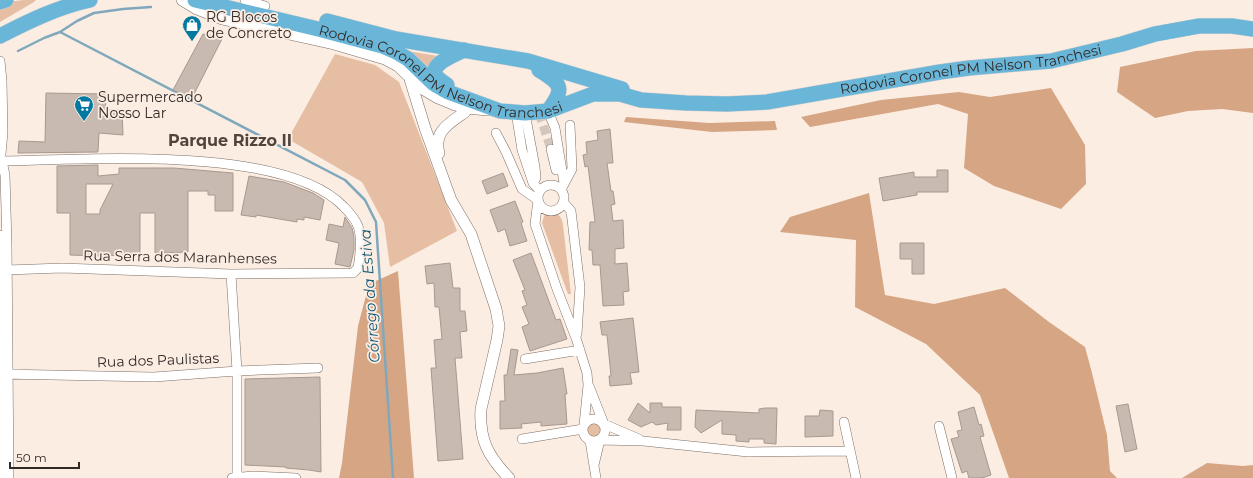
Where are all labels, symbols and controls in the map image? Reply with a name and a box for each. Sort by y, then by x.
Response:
place label: RG Blocos de Concreto [206,8,292,42]
shop icon: RG Blocos de Concreto [181,14,203,42]
street label: Rodovia Coronel PM Nelson Tranchesi [317,21,565,122]
street label: Rodovia Coronel PM Nelson Tranchesi [839,40,1103,98]
place label: Supermercado Nosso Lar [98,88,203,122]
supermarket icon: Supermercado Nosso Lar [73,94,95,122]
district label: Parque Rizzo II [168,131,292,150]
water label: Córrego da Estiva [355,229,384,364]
street label: Rua Serra dos Maranhenses [83,246,277,268]
street label: Rua dos Paulistas [96,349,220,371]
scale bar [10,444,79,470]
text: 50 m [16,450,47,465]

